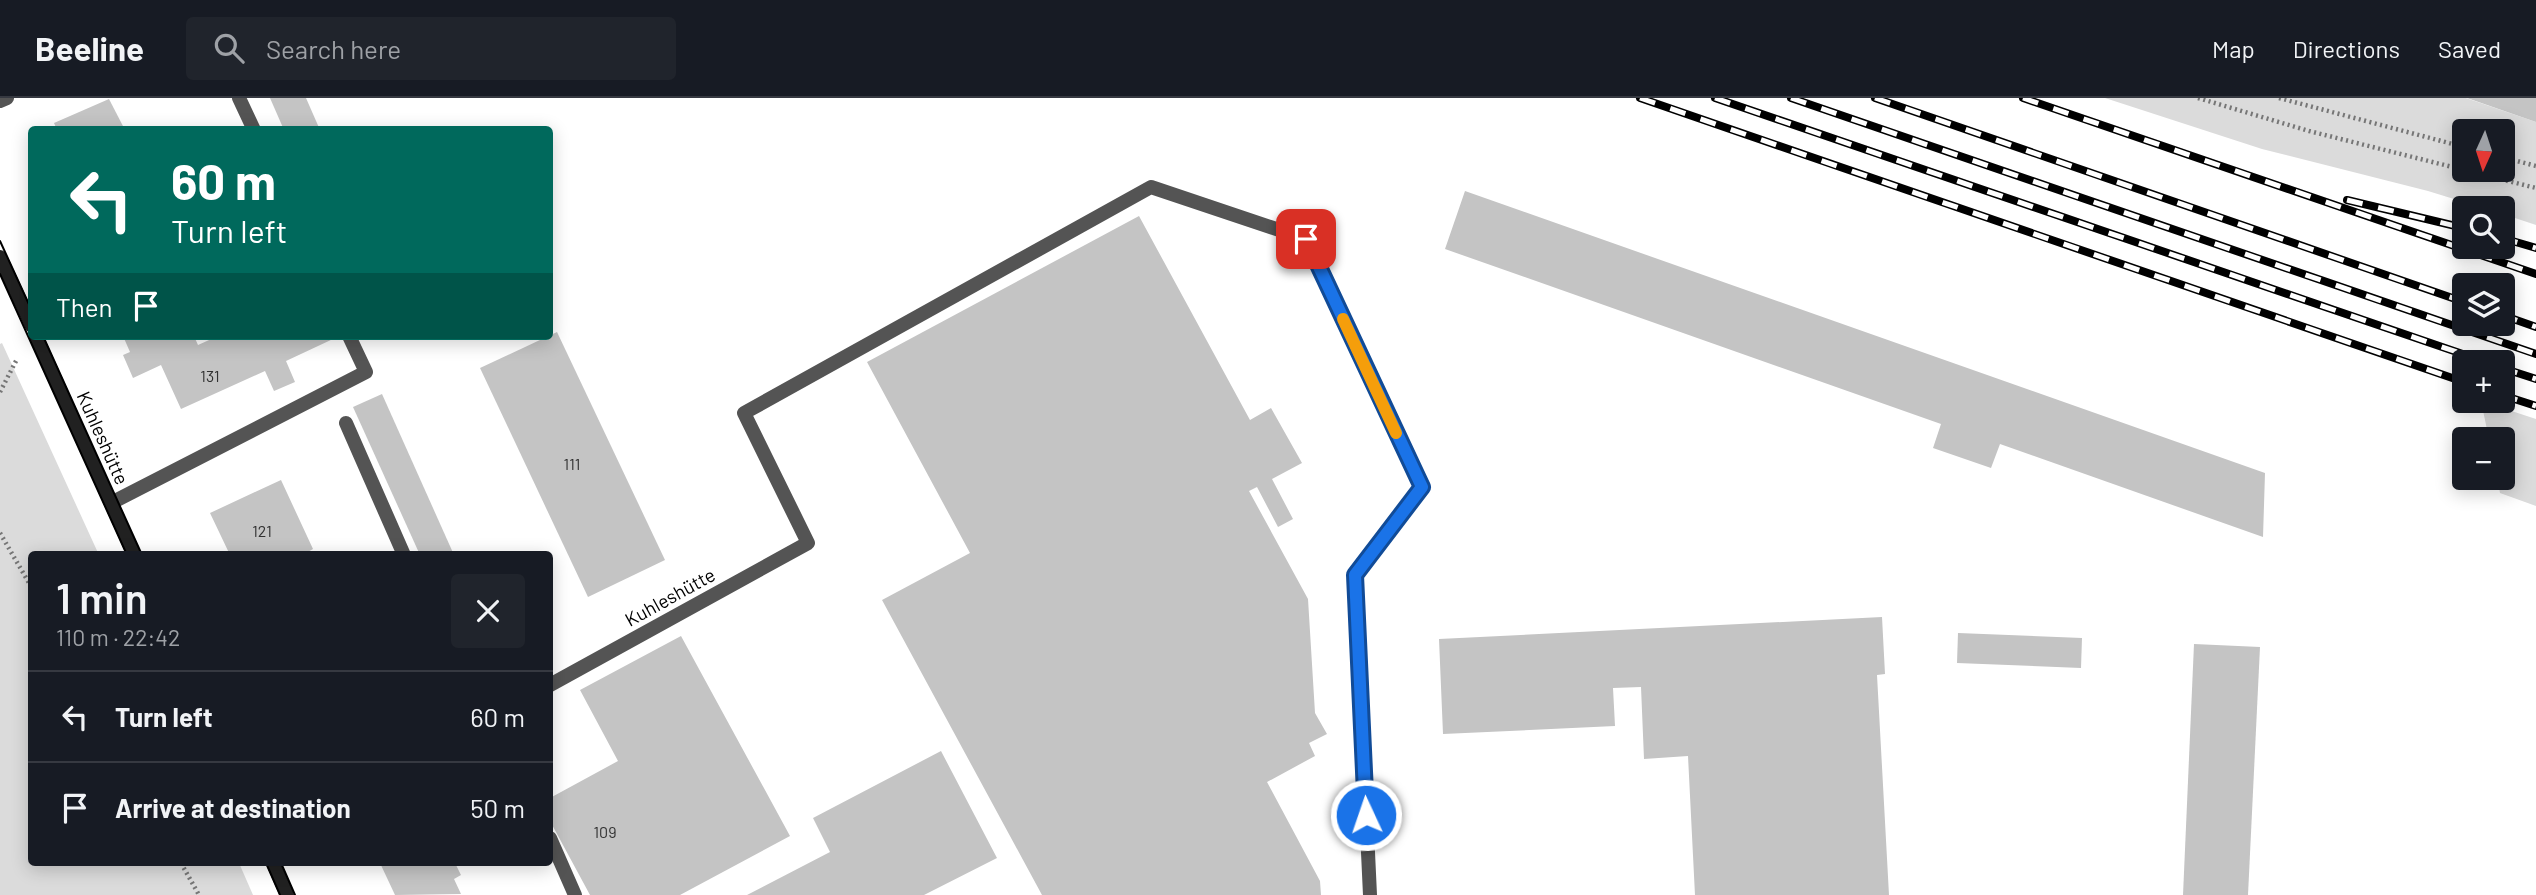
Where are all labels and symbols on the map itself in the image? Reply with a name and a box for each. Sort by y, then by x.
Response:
north arrow [2452,119,2515,182]
pin [1276,209,1336,269]
house number: 131 [200,366,220,385]
street label: Kuhleshütte [73,388,134,488]
house number: 111 [564,454,580,473]
house number: 121 [252,521,272,540]
street label: Kuhleshütte [621,562,719,631]
position arrow [1329,778,1403,852]
house number: 109 [594,822,616,841]

